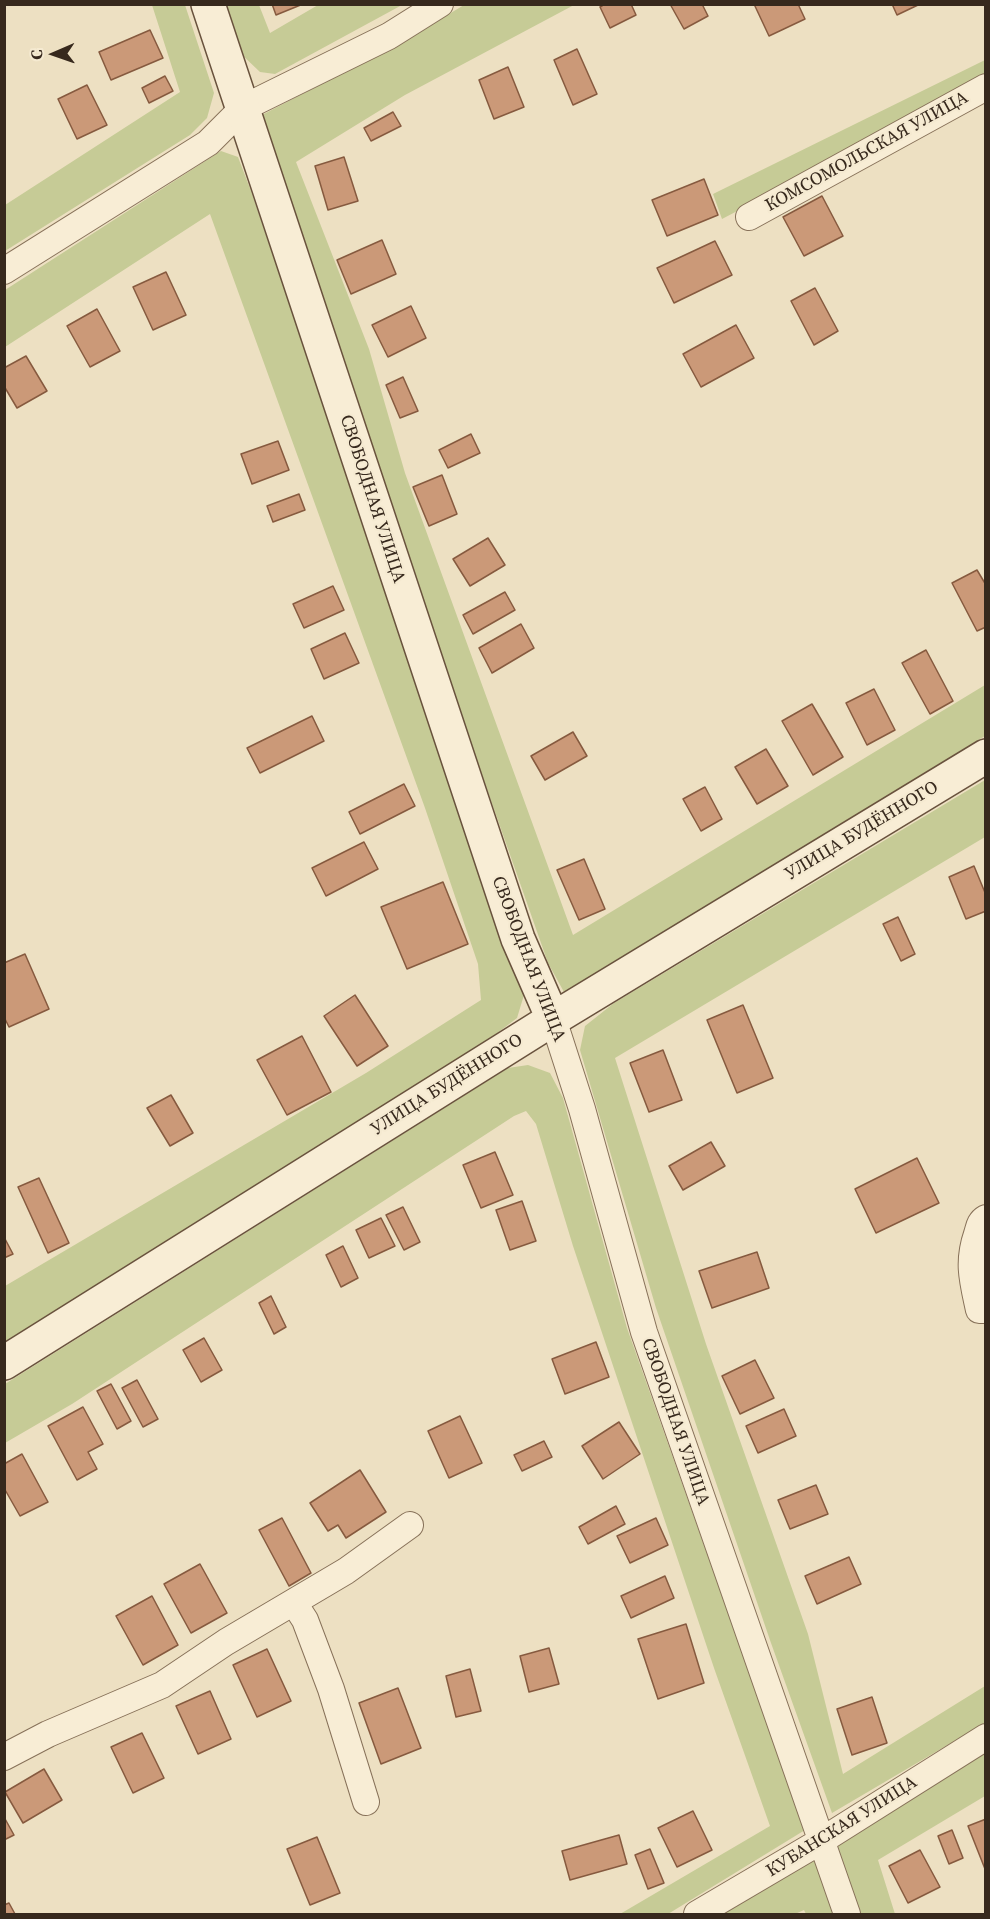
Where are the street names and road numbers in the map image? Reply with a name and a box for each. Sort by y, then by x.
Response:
street label: КОМСОМОЛЬСКАЯ УЛИЦА [762,87,972,217]
street label: СВОБОДНАЯ УЛИЦА [335,412,409,586]
street label: УЛИЦА БУДЁННОГО [781,777,943,885]
street label: СВОБОДНАЯ УЛИЦА [486,873,570,1045]
street label: УЛИЦА БУДЁННОГО [367,1029,527,1141]
street label: СВОБОДНАЯ УЛИЦА [636,1335,714,1509]
street label: КУБАНСКАЯ УЛИЦА [763,1772,921,1882]

